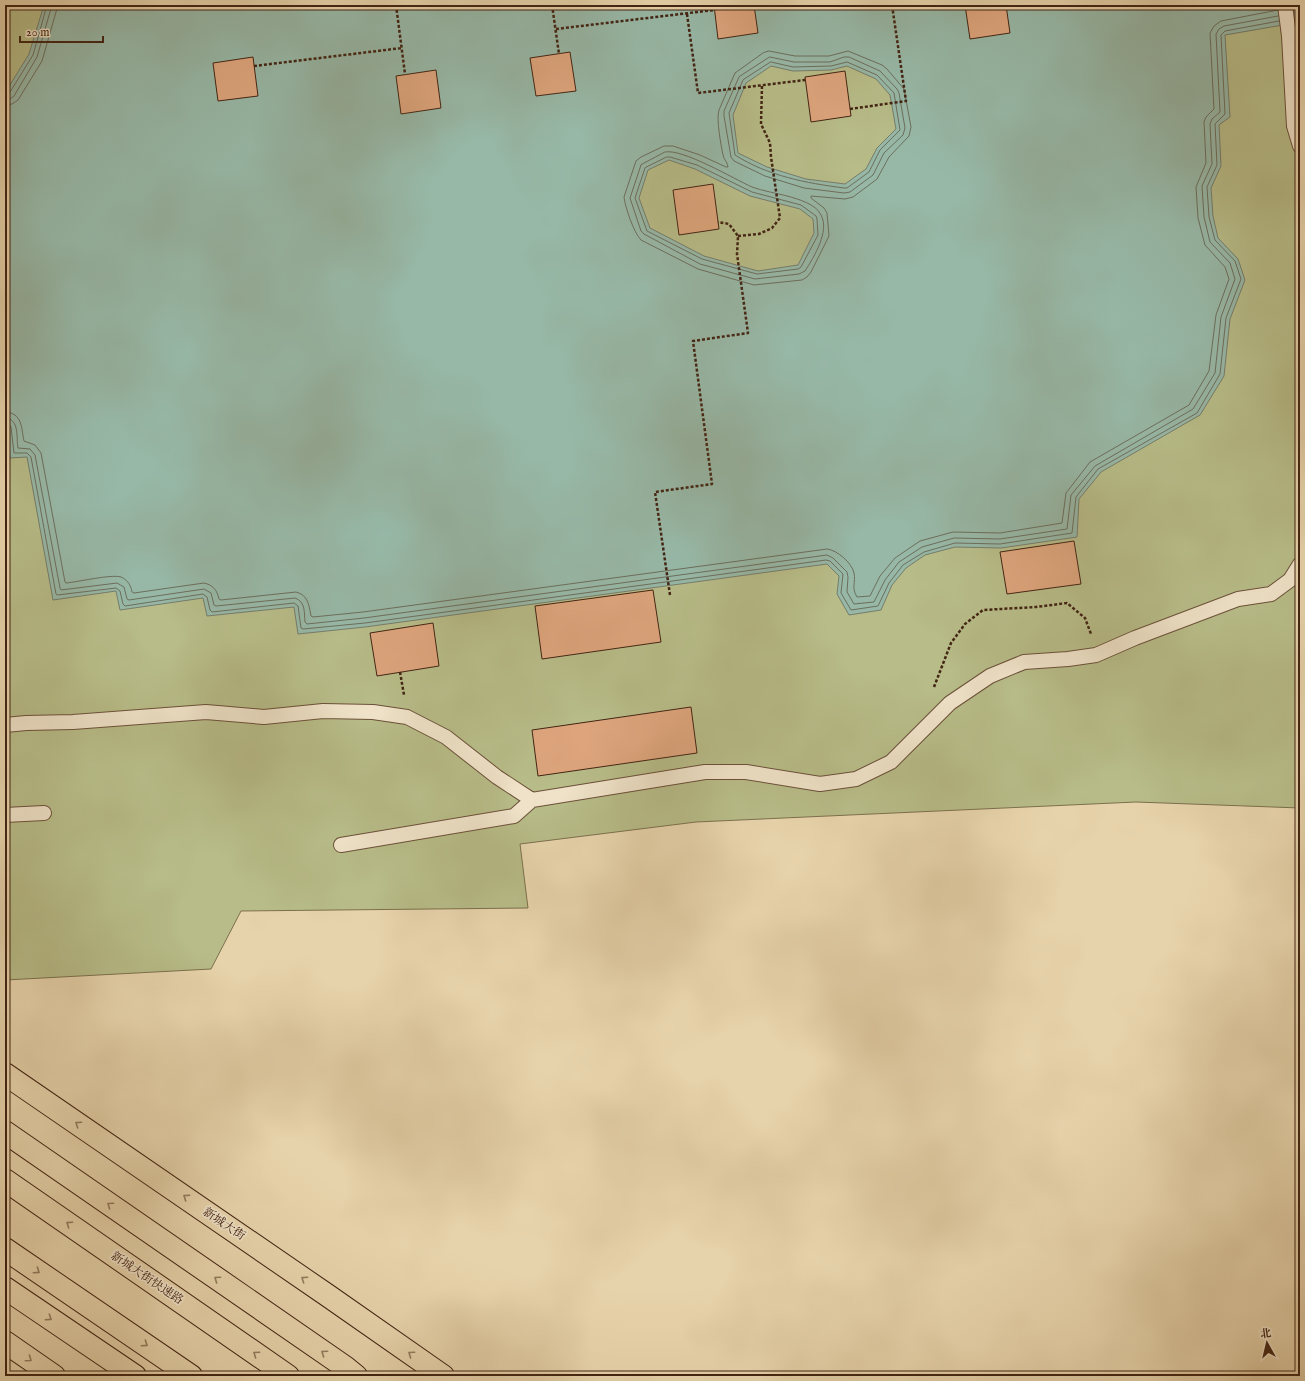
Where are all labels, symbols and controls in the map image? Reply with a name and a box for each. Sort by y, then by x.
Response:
scale bar [20,18,103,44]
text: 20 m [26,25,49,40]
one-way arrow [76,1122,83,1129]
one-way arrow [183,1195,190,1202]
one-way arrow [108,1203,115,1210]
street label: 新城大街 [200,1204,249,1244]
one-way arrow [66,1221,73,1229]
street label: 新城大街快速路 [108,1248,186,1308]
one-way arrow [33,1266,40,1274]
one-way arrow [215,1277,222,1284]
one-way arrow [302,1277,309,1284]
one-way arrow [45,1313,52,1321]
north arrow [1247,1323,1287,1363]
text: 北 [1259,1326,1272,1342]
one-way arrow [140,1339,147,1346]
one-way arrow [322,1351,329,1358]
one-way arrow [408,1351,415,1358]
one-way arrow [254,1352,261,1359]
one-way arrow [25,1354,32,1361]

